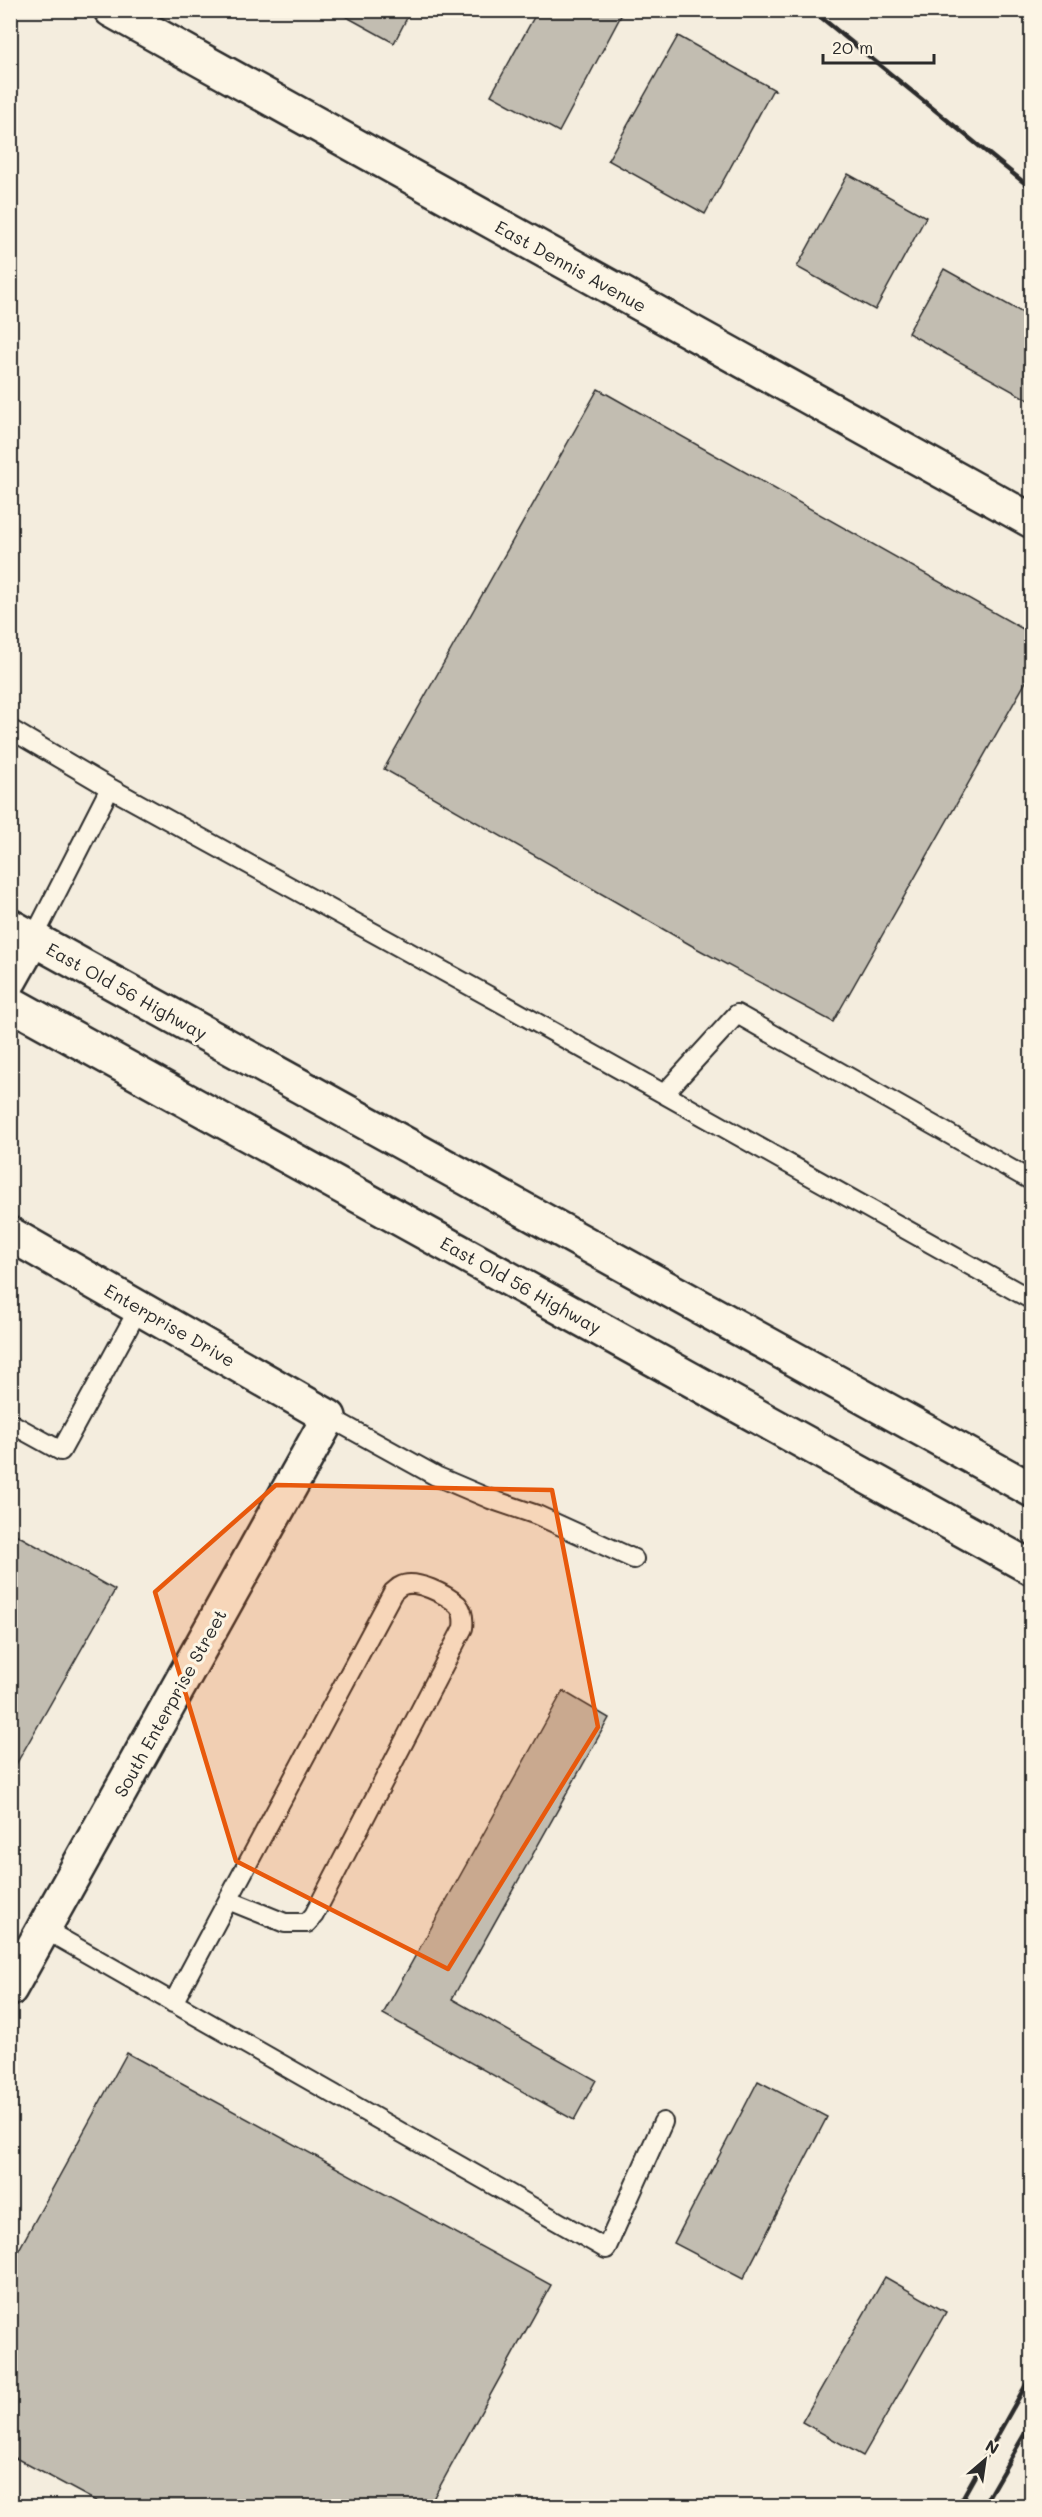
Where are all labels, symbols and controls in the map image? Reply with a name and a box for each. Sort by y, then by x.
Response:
scale bar [823,27,934,65]
text: 20 m [832,35,873,59]
street label: East Dennis Avenue [491,214,651,318]
street label: East Old 56 Highway [42,937,212,1045]
street label: East Old 56 Highway [436,1231,606,1339]
street label: Enterprise Drive [100,1278,240,1372]
street label: South Enterprise Street [108,1605,232,1801]
north arrow [955,2430,1015,2490]
text: N [982,2434,1003,2459]

